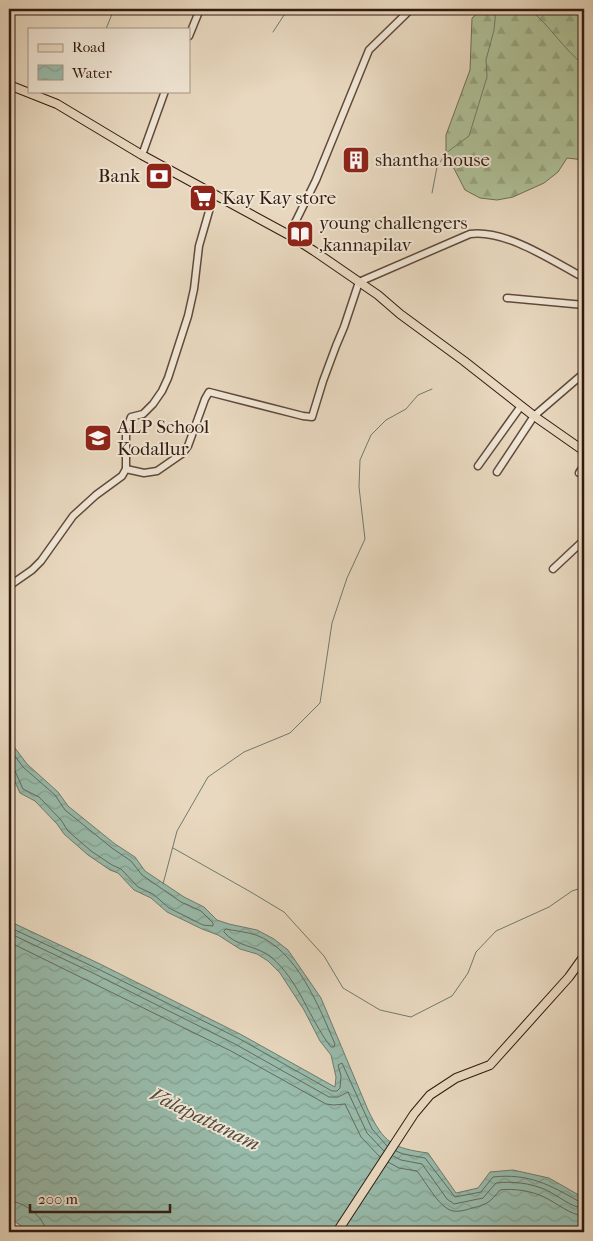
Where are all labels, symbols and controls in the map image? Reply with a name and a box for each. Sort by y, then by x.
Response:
legend [28,28,190,92]
text: Road [72,38,106,56]
text: Water [71,64,112,82]
building icon: shantha house [341,145,371,175]
place label: shantha house [375,149,490,171]
bank icon: Bank [144,161,174,191]
place label: Bank [98,165,140,187]
supermarket icon: Kay Kay store [188,183,218,213]
place label: Kay Kay store [222,187,336,209]
place label: young challengers ,kannapilav [319,212,467,256]
library icon: young challengers ,kannapilav [285,219,315,249]
place label: ALP School Kodallur [116,416,209,460]
school or university icon: ALP School Kodallur [83,423,113,453]
water label: Valapattanam [147,1083,264,1155]
scale bar [30,1181,170,1213]
text: 200 m [38,1190,78,1208]

